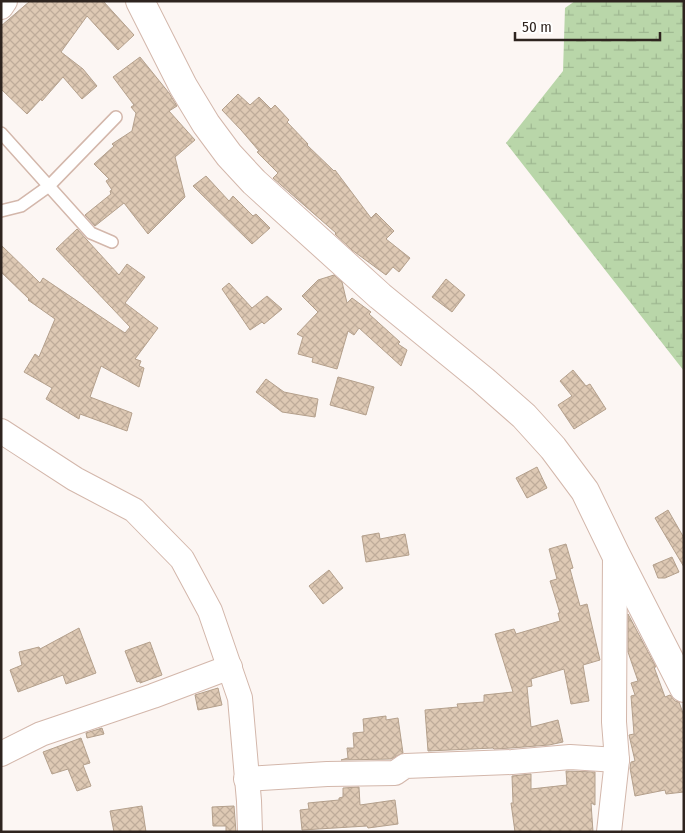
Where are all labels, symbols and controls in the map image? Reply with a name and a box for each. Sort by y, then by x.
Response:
scale bar [515,10,660,42]
text: 50 m [522,18,552,36]

